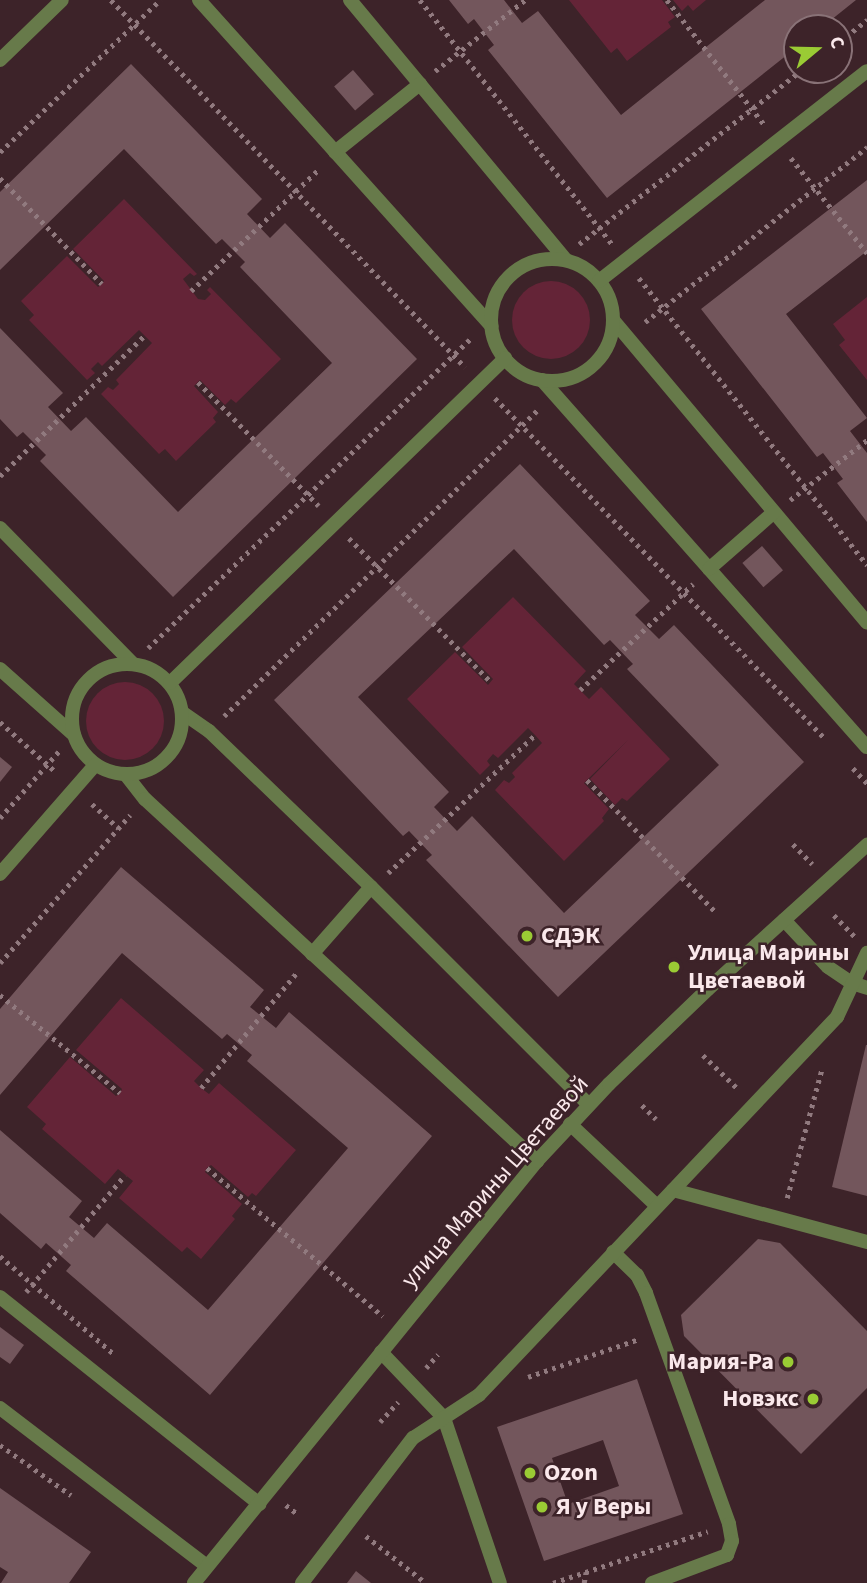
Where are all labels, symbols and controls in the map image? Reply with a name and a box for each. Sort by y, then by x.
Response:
north arrow [783,14,853,84]
text: С [822,33,851,52]
place label: СДЭК [541,922,600,950]
marker: СДЭК [519,928,535,944]
place label: Улица Марины Цветаевой [688,939,849,995]
marker: Улица Марины Цветаевой [666,959,682,975]
street label: улица Марины Цветаевой [395,1070,595,1294]
place label: Мария-Ра [668,1348,774,1376]
marker: Мария-Ра [780,1354,796,1370]
place label: Новэкс [722,1385,799,1413]
marker: Новэкс [805,1391,821,1407]
place label: Ozon [544,1459,598,1487]
marker: Ozon [522,1465,538,1481]
place label: Я у Веры [556,1493,651,1521]
marker: Я у Веры [534,1499,550,1515]

